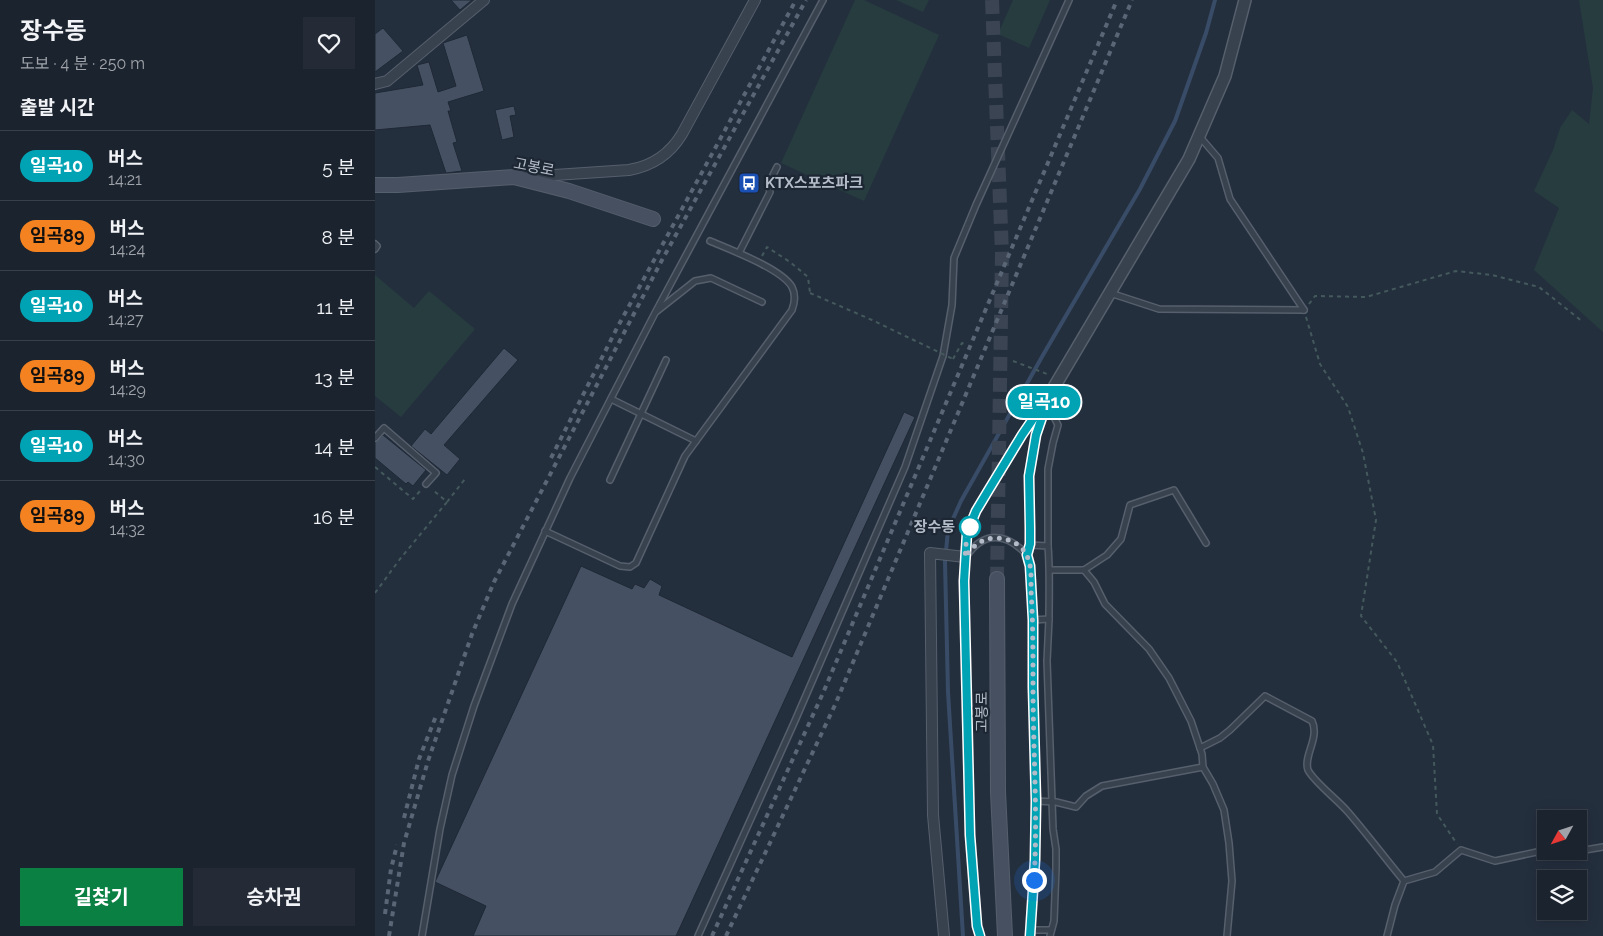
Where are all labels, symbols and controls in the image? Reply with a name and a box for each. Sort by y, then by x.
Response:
text: 장수동 [20,16,86,45]
button: heart [303,17,355,69]
text: 도보 · 4 분 · 250 m [20,54,145,73]
text: 출발 시간 [20,96,94,118]
text: 버스 [108,147,143,169]
street label: 고봉로 [512,154,556,180]
text: 일곡10 [30,155,83,176]
text: 5 분 [322,156,355,178]
text: 14:21 [108,170,142,189]
bus stop icon: KTX스포츠파크 [737,171,761,195]
place label: KTX스포츠파크 [765,174,863,192]
text: 버스 [110,217,145,239]
text: 임곡89 [30,225,85,246]
text: 8 분 [321,226,355,248]
text: 14:24 [110,240,145,259]
text: 버스 [108,287,143,309]
text: 일곡10 [30,295,83,316]
text: 11 분 [316,296,355,318]
text: 14:27 [108,310,144,329]
text: 버스 [110,357,145,379]
text: 임곡89 [30,365,85,386]
text: 13 분 [314,366,355,388]
text: 14:29 [110,380,146,399]
line badge: 일곡10 [1009,386,1079,418]
text: 일곡10 [1017,391,1071,412]
text: 버스 [108,427,143,449]
text: 일곡10 [30,435,83,456]
text: 14 분 [314,436,355,458]
text: 14:30 [108,450,145,469]
text: 버스 [110,497,145,519]
text: 임곡89 [30,505,85,526]
text: 16 분 [313,506,355,528]
marker: 장수동 [959,516,981,538]
place label: 장수동 [914,518,955,536]
text: 14:32 [110,520,145,539]
street label: 고봉로 [973,691,991,733]
north arrow [1537,810,1587,860]
map controls [1537,810,1587,920]
button: 길찾기 [20,868,183,926]
button: 승차권 [193,868,355,926]
your location [1022,868,1047,893]
button: layers [1537,870,1587,920]

